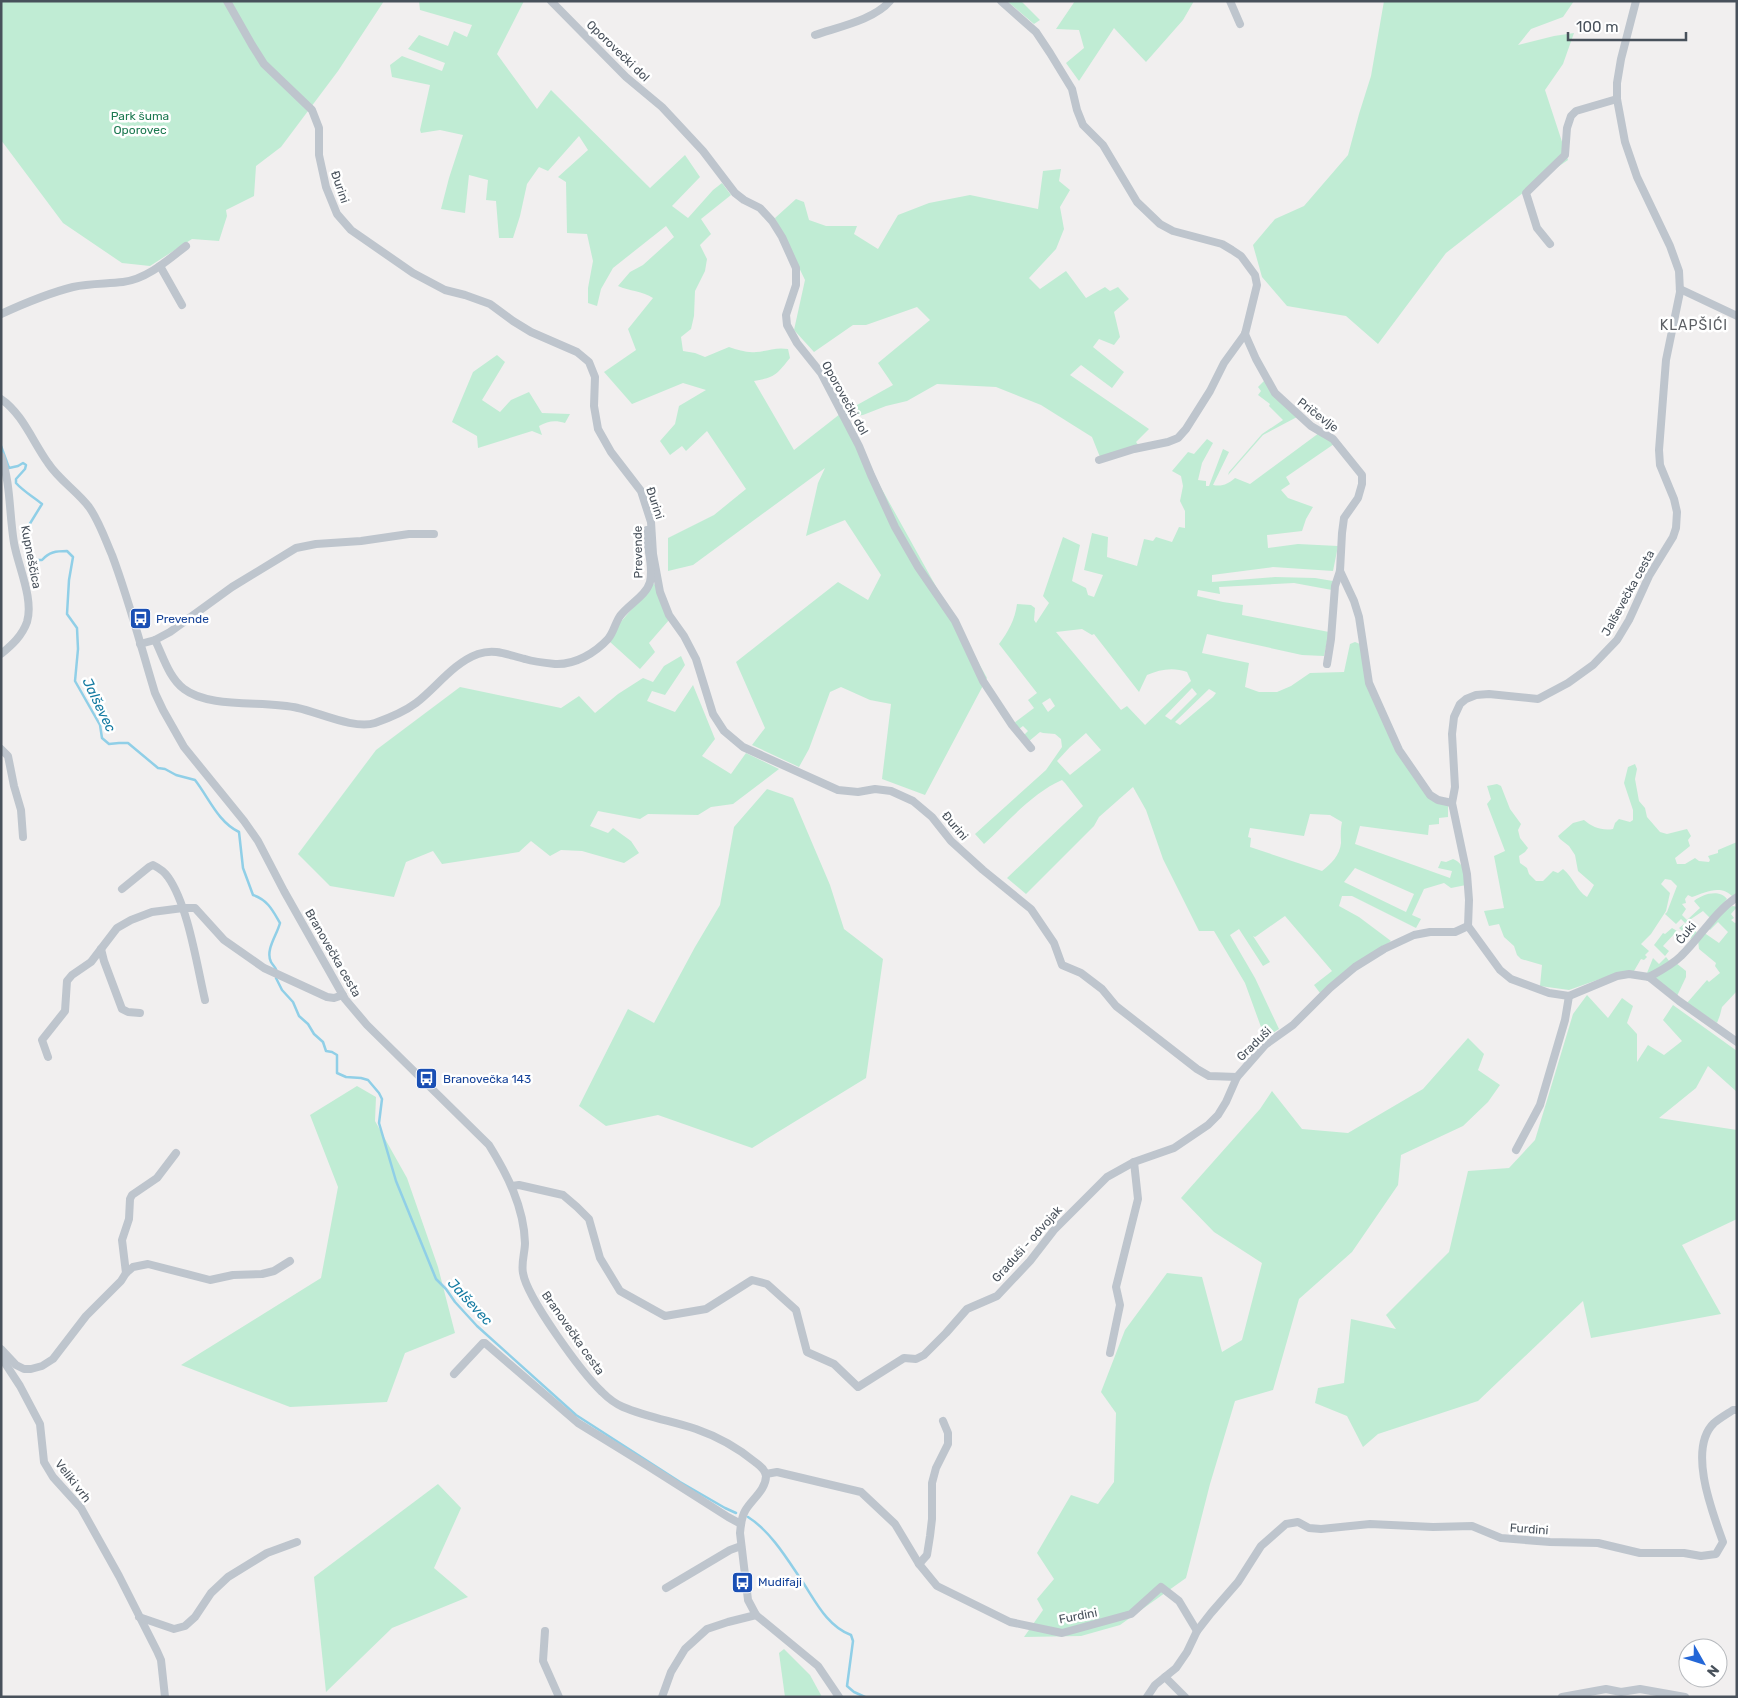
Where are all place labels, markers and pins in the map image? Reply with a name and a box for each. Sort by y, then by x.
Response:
bus stop icon: Prevende [128,607,152,631]
place label: Prevende [156,612,209,626]
bus stop icon: Branovečka 143 [415,1067,439,1091]
place label: Branovečka 143 [443,1072,531,1086]
bus stop icon: Mudifaji [730,1570,754,1594]
place label: Mudifaji [758,1575,802,1589]

